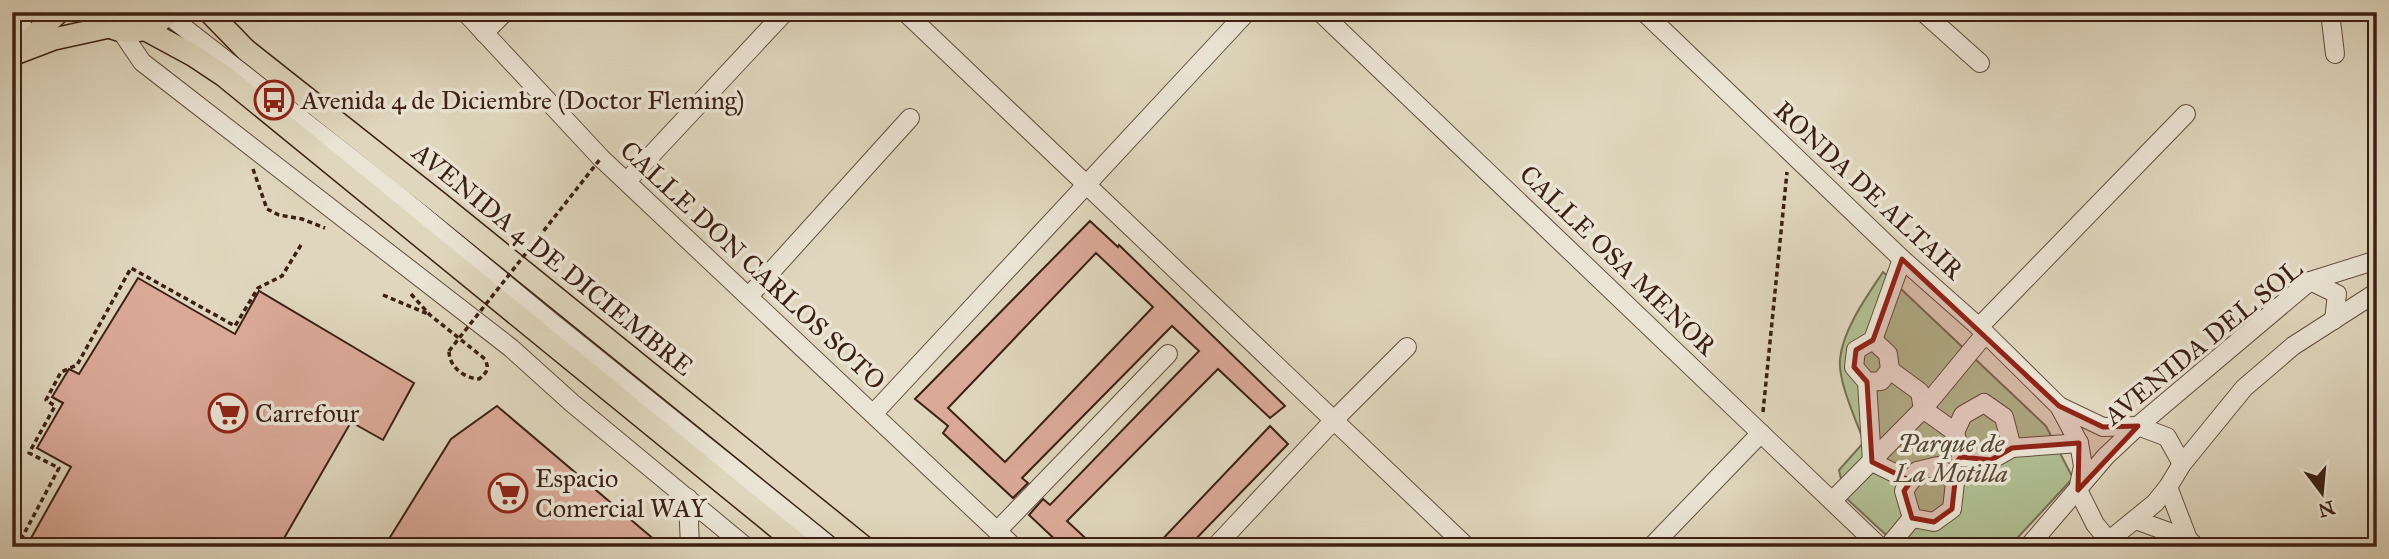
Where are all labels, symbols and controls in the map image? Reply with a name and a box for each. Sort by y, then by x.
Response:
bus stop icon: Avenida 4 de Diciembre (Doctor Fleming) [253,79,295,121]
place label: Avenida 4 de Diciembre (Doctor Fleming) [300,84,744,116]
street label: RONDA DE ALTAIR [1768,94,1971,286]
street label: CALLE DON CARLOS SOTO [614,134,892,396]
street label: AVENIDA 4 DE DICIEMBRE [405,135,700,382]
street label: CALLE OSA MENOR [1513,158,1723,363]
street label: AVENIDA DEL SOL [2097,252,2309,432]
supermarket icon: Carrefour [207,392,249,434]
place label: Carrefour [255,397,360,429]
park label: Parque de La Motilla [1893,427,2008,489]
north arrow [2288,458,2358,528]
place label: Espacio Comercial WAY [535,462,708,524]
supermarket icon: Espacio Comercial WAY [487,472,529,514]
text: N [2316,496,2337,522]

